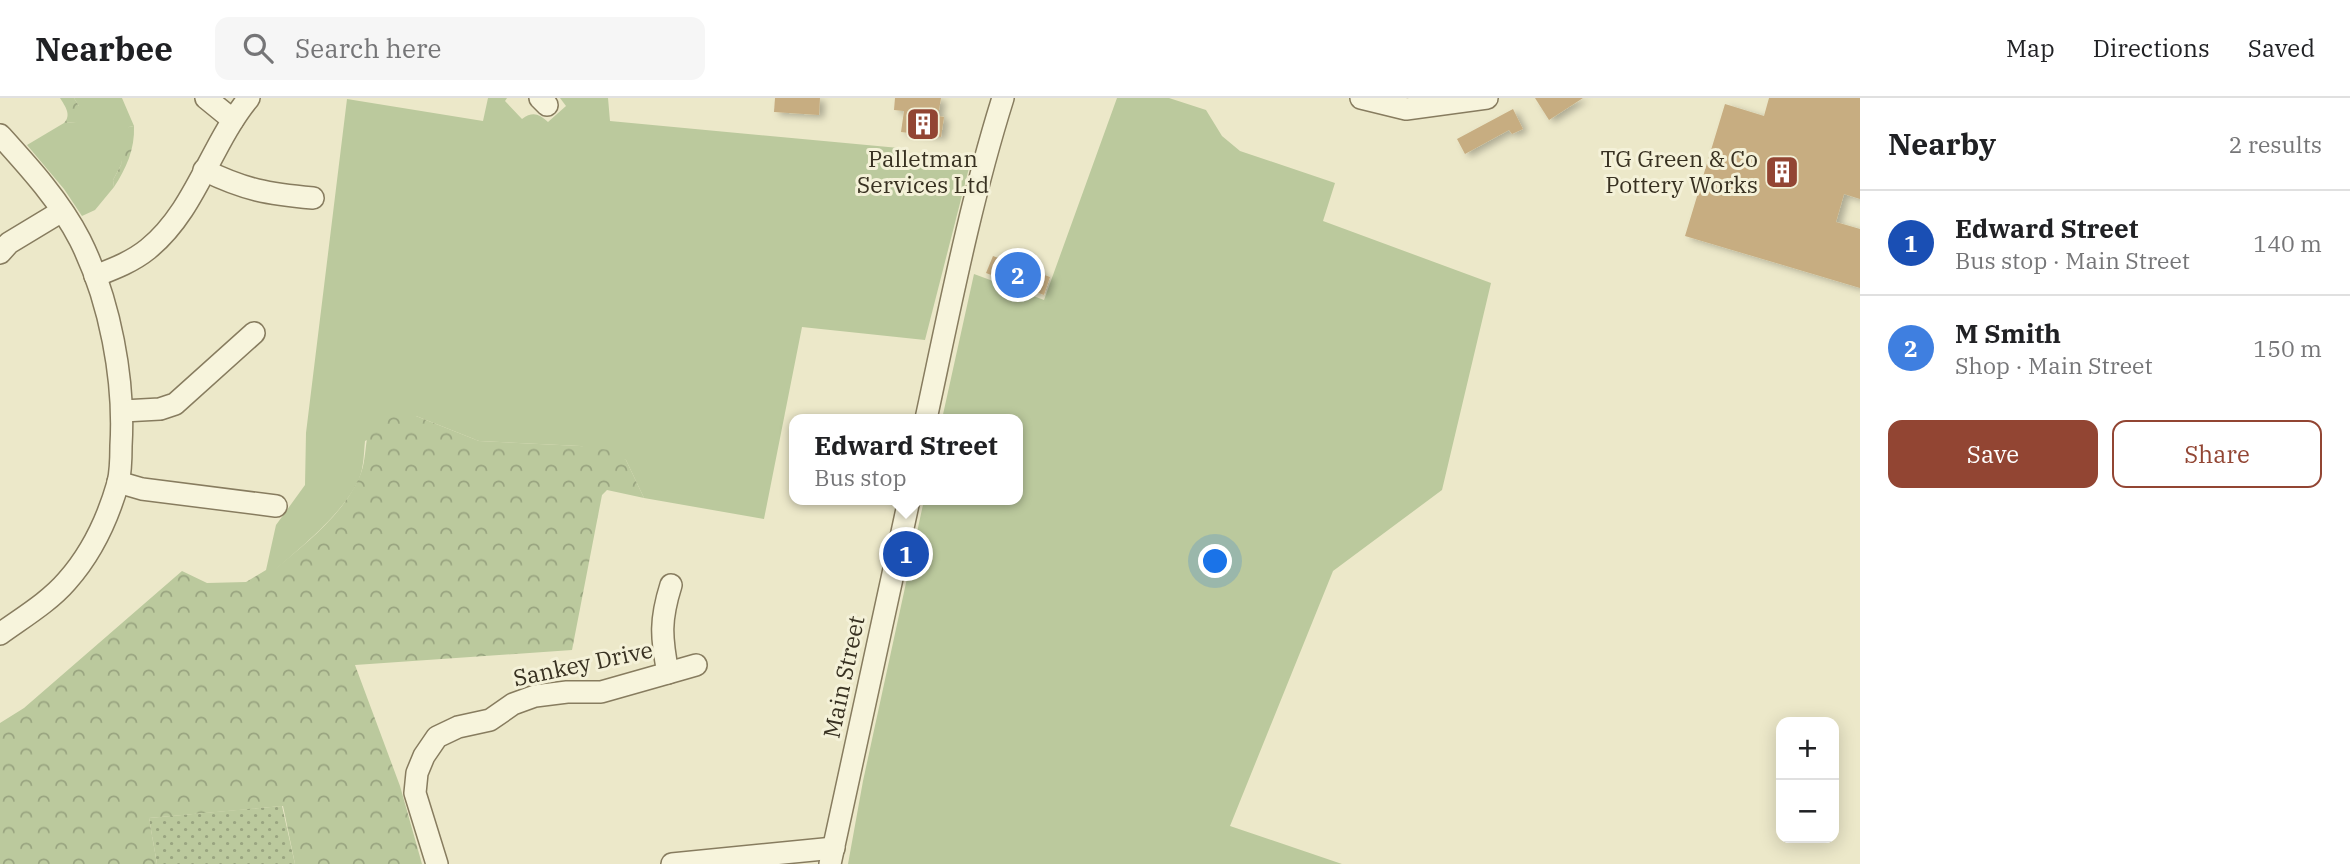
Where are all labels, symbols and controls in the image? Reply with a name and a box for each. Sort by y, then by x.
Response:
search box [215,17,705,80]
text: Nearbee [35,27,173,70]
icon: search [239,29,277,67]
text: Search here [295,31,441,65]
text: Map [2006,32,2055,64]
text: Directions [2093,32,2210,64]
text: Saved [2248,32,2315,64]
building icon: Palletman Services Ltd [904,105,942,143]
text: Nearby [1888,124,1996,163]
text: 2 results [2229,129,2322,159]
place label: Palletman Services Ltd [857,143,989,199]
place label: TG Green & Co Pottery Works [1600,143,1758,199]
building icon: TG Green & Co Pottery Works [1763,153,1801,191]
text: Edward Street [1955,211,2138,245]
text: 1 [1904,228,1918,258]
text: 140 m [2253,228,2322,258]
text: Bus stop · Main Street [1955,245,2190,275]
pin: 2 [995,249,1041,301]
text: M Smith [1955,316,2061,350]
text: 2 [1904,333,1918,363]
text: 150 m [2253,333,2322,363]
text: Shop · Main Street [1955,350,2153,380]
popup [789,414,1023,505]
button: Save [1888,420,2098,488]
button: Share [2112,420,2322,488]
text: Edward Street [814,428,998,462]
text: Bus stop [814,462,906,492]
pin: 1 [883,528,929,580]
your location [1198,544,1232,578]
street label: Main Street [815,613,871,741]
street label: Sankey Drive [510,634,655,692]
map controls [1776,717,1839,843]
button: + [1776,717,1839,780]
button: − [1776,780,1839,843]

